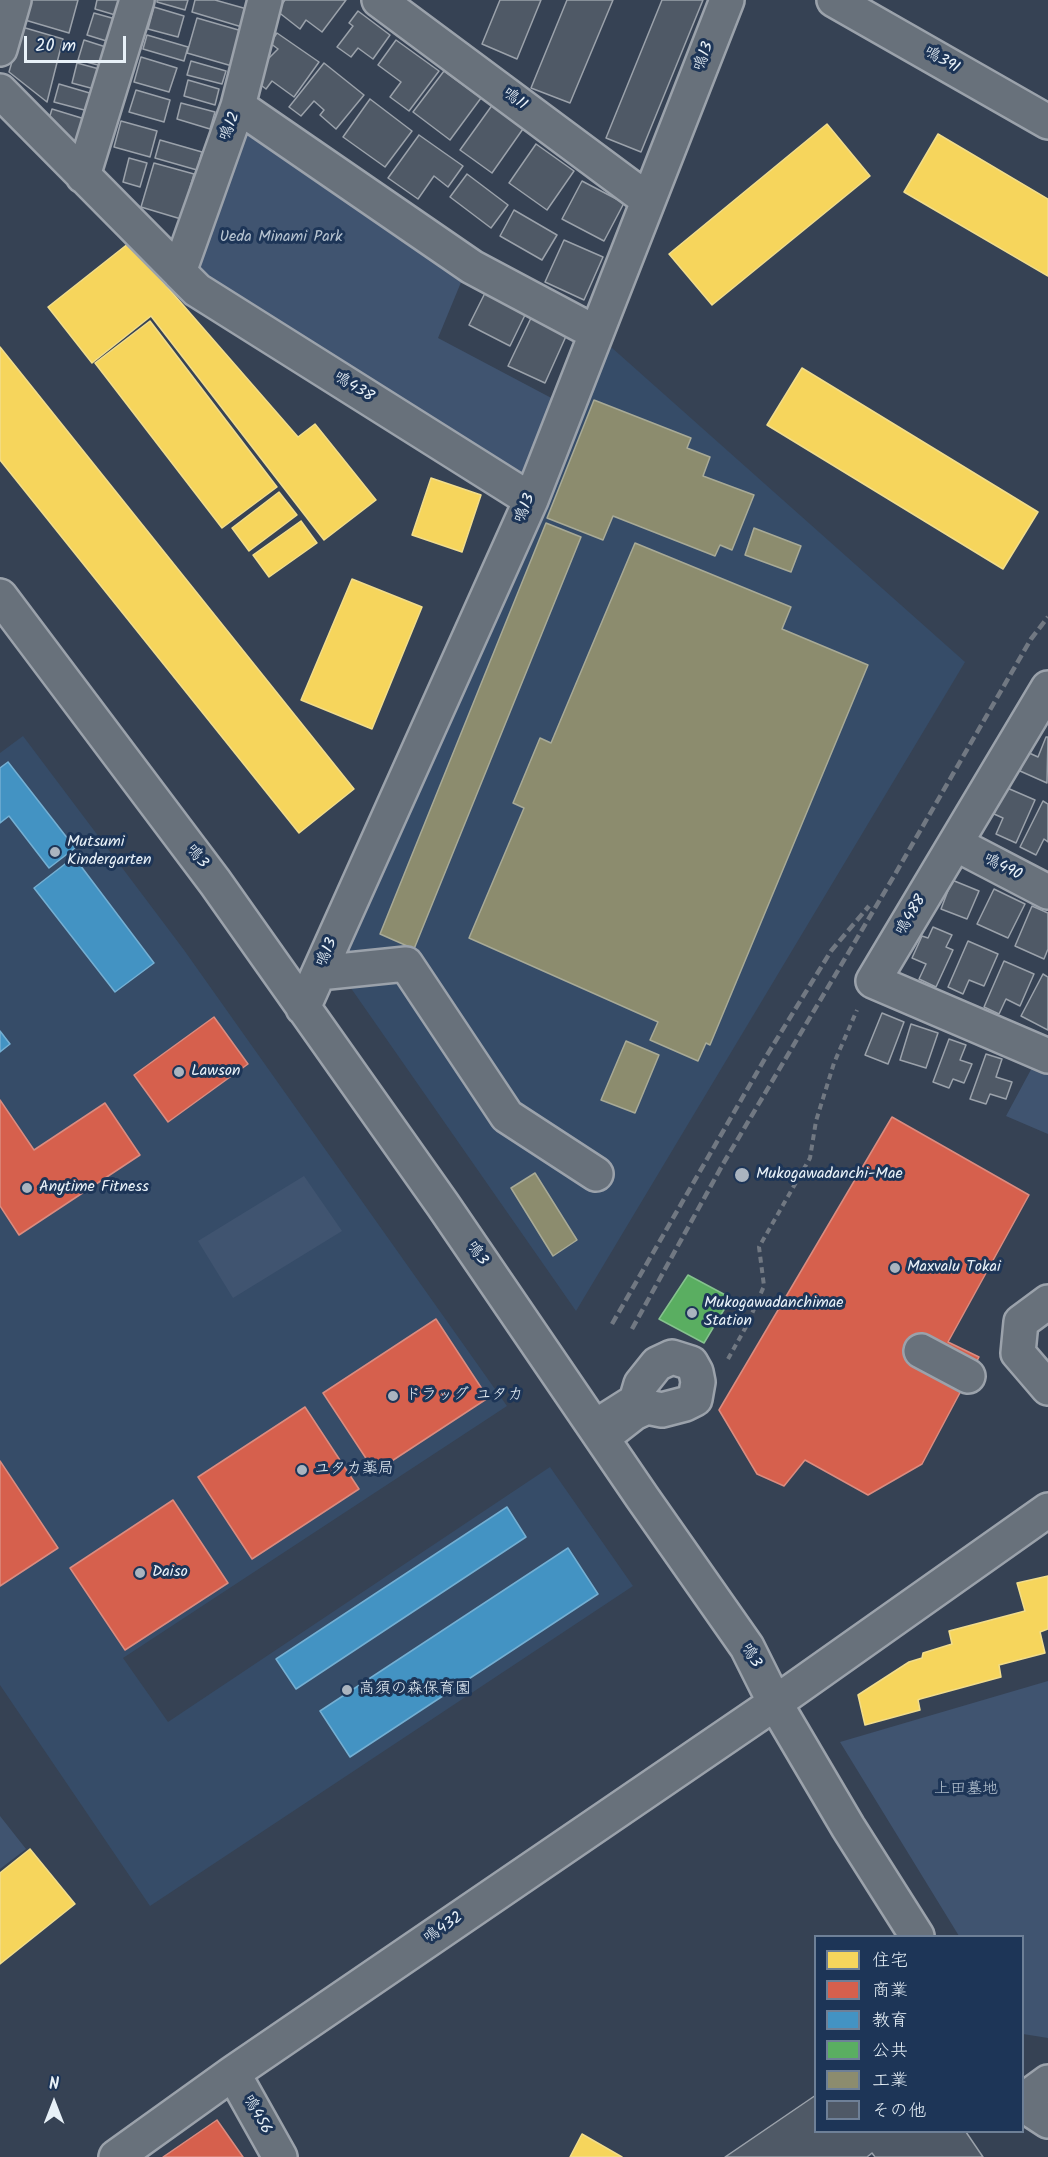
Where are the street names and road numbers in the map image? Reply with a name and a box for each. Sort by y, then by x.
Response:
street label: 鳴13 [691,39,719,75]
street label: 鳴391 [920,43,962,79]
street label: 鳴11 [498,84,530,116]
street label: 鳴12 [216,109,246,145]
street label: 鳴438 [329,368,377,408]
street label: 鳴13 [511,491,541,527]
street label: 鳴3 [181,841,211,873]
street label: 鳴490 [980,850,1024,886]
street label: 鳴488 [892,892,932,940]
street label: 鳴13 [313,935,343,971]
street label: 鳴3 [461,1238,491,1270]
street label: 鳴3 [736,1640,764,1672]
street label: 鳴432 [421,1909,467,1949]
street label: 鳴456 [237,2092,275,2138]

